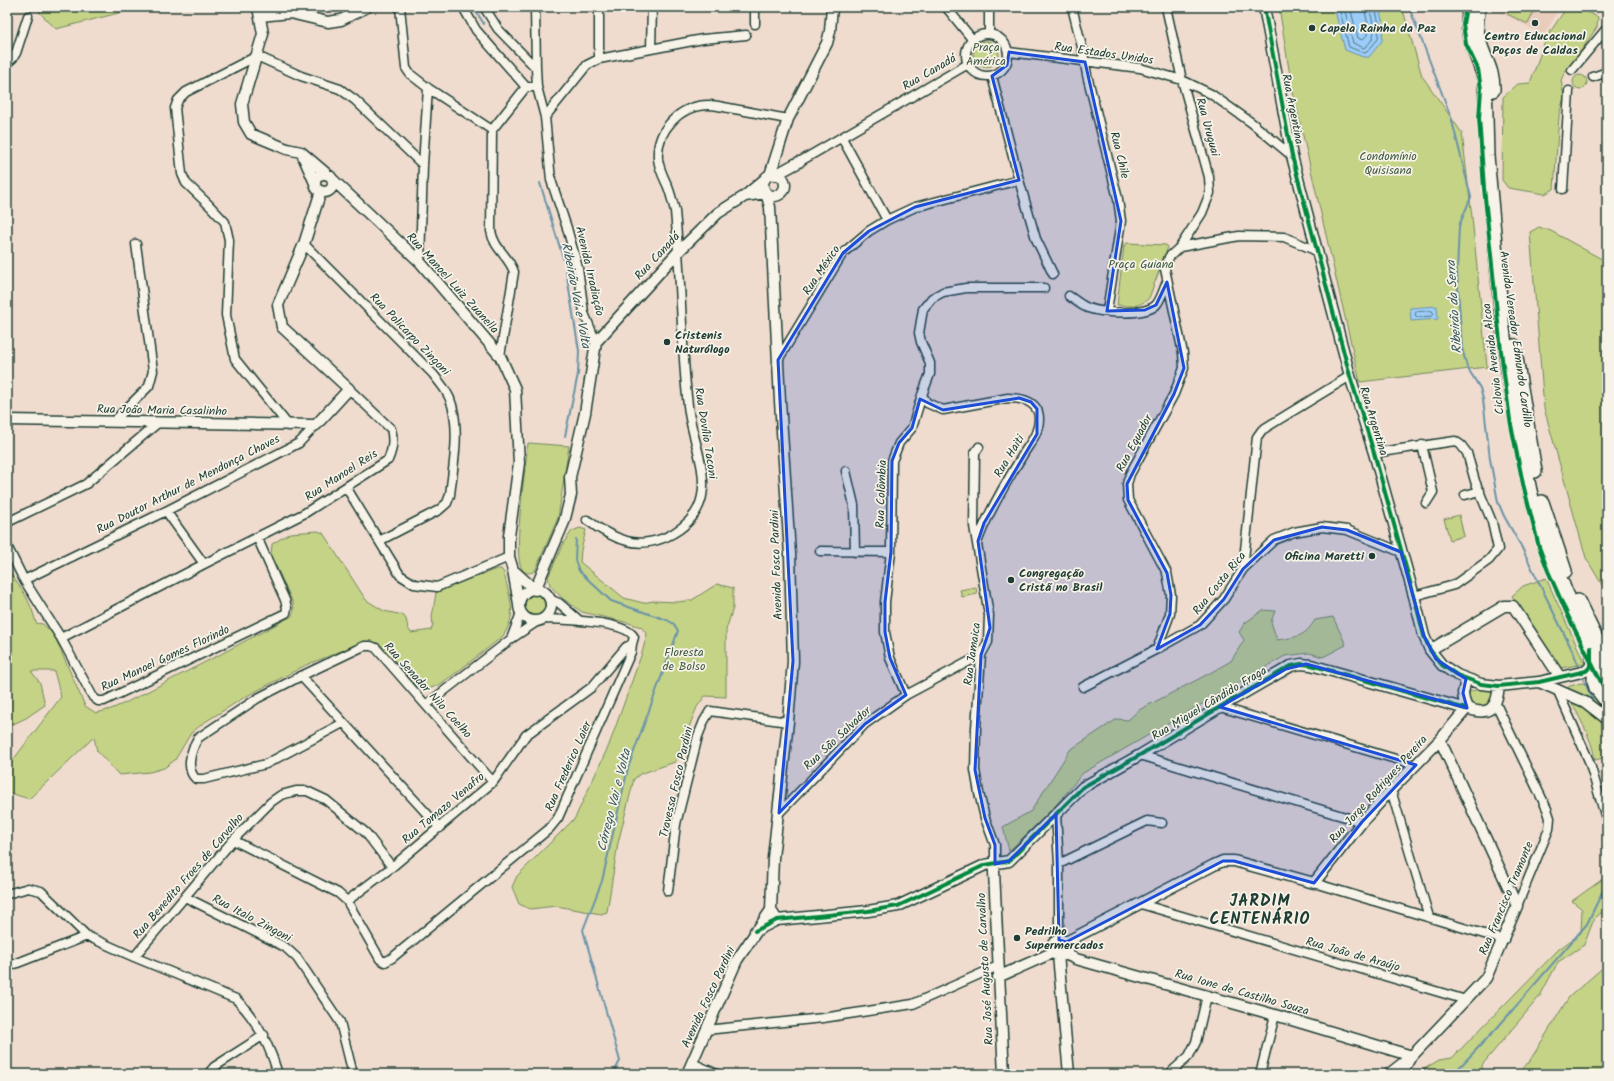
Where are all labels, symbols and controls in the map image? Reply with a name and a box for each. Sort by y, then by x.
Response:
marker: Centro Educacional Poços de Caldas [1530,18,1540,28]
place label: Capela Rainha da Paz [1320,19,1436,38]
marker: Capela Rainha da Paz [1307,23,1317,33]
place label: Centro Educacional Poços de Caldas [1484,27,1586,60]
street label: Rua Estados Unidos [1053,37,1155,70]
park label: Praça América [966,38,1006,71]
street label: Rua Canadá [899,49,961,96]
street label: Rua Argentina [1276,72,1309,146]
street label: Rua Uruguai [1191,96,1225,160]
street label: Rua Chile [1104,130,1135,181]
park label: Condomínio Quisisana [1359,147,1417,180]
street label: Avenida Irradiação [570,224,609,318]
street label: Rua Canadá [630,227,686,285]
street label: Rua Manoel Luiz Zuanella [402,228,504,339]
water label: Ribeirão Vai e Volta [555,241,596,351]
street label: Rua México [798,241,845,299]
street label: Avenida Vereador Edmundo Cardillo [1494,249,1537,429]
park label: Praça Guiana [1108,255,1174,274]
water label: Ribeirão da Serra [1441,259,1468,354]
street label: Rua Policarpo Zingoni [365,289,455,381]
street label: Ciclovia Avenida Alcoa [1477,302,1510,416]
place label: Cristenis Naturólogo [675,326,730,359]
marker: Cristenis Naturólogo [662,337,672,347]
street label: Rua Argentina [1354,384,1393,458]
street label: Rua Dovílio Taconi [689,386,722,481]
street label: Rua João Maria Casalinho [97,400,227,421]
street label: Rua Equador [1111,410,1158,475]
street label: Rua Doutor Arthur de Mendonça Chaves [93,430,283,539]
street label: Rua Haiti [989,430,1030,481]
street label: Rua Manoel Reis [301,445,382,506]
street label: Rua Colômbia [871,459,892,529]
street label: Avenida Fosco Pardini [765,509,788,620]
street label: Rua Costa Rica [1188,547,1251,619]
place label: Oficina Maretti [1285,547,1365,566]
marker: Oficina Maretti [1367,551,1377,561]
place label: Congregação Cristã no Brasil [1019,564,1103,597]
marker: Congregação Cristã no Brasil [1006,575,1016,585]
street label: Rua Manoel Gomes Florindo [98,620,233,697]
street label: Rua Jamaica [959,621,986,687]
street label: Rua Senador Nilo Coelho [379,638,476,743]
park label: Floresta de Bolso [663,643,705,676]
street label: Rua Miguel Cândido Fraga [1148,661,1271,745]
street label: Rua São Salvador [799,701,876,775]
street label: Rua Frederico Laier [540,717,597,814]
street label: Travessa Fosco Pardini [654,723,699,840]
street label: Rua Jorge Rodrigues Pereira [1324,731,1433,848]
water label: Córrego Vai e Volta [592,746,638,854]
street label: Rua Tomazo Venafro [398,768,489,849]
street label: Rua Benedito Froes de Carvalho [128,809,248,943]
street label: Rua Francisco Tramonte [1474,838,1539,958]
district label: JARDIM CENTENÁRIO [1210,889,1310,932]
street label: Rua Italo Zingoni [209,890,296,948]
street label: Rua José Augusto de Carvalho [972,892,999,1046]
place label: Pedrilho Supermercados [1025,922,1104,955]
street label: Rua João de Araújo [1303,932,1402,977]
marker: Pedrilho Supermercados [1012,933,1022,943]
street label: Avenida Fosco Pardini [677,942,741,1051]
street label: Rua Ione de Castilho Souza [1173,964,1312,1021]

